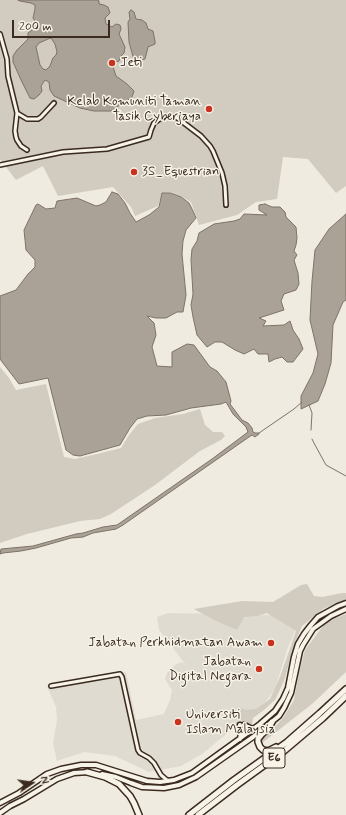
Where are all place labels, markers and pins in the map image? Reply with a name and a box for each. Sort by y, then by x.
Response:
place label: Jeti [120,55,142,71]
marker: Jeti [107,58,117,68]
place label: Kelab Komuniti Taman Tasik Cyberjaya [67,94,201,125]
marker: Kelab Komuniti Taman Tasik Cyberjaya [204,104,214,114]
place label: 3S_Equestrian [142,164,219,180]
marker: 3S_Equestrian [129,167,139,177]
place label: Jabatan Perkhidmatan Awam [88,635,263,651]
marker: Jabatan Perkhidmatan Awam [266,638,276,648]
place label: Jabatan Digital Negara [169,654,251,685]
marker: Jabatan Digital Negara [254,664,264,674]
place label: Universiti Islam Malaysia [186,707,275,738]
marker: Universiti Islam Malaysia [173,717,183,727]

